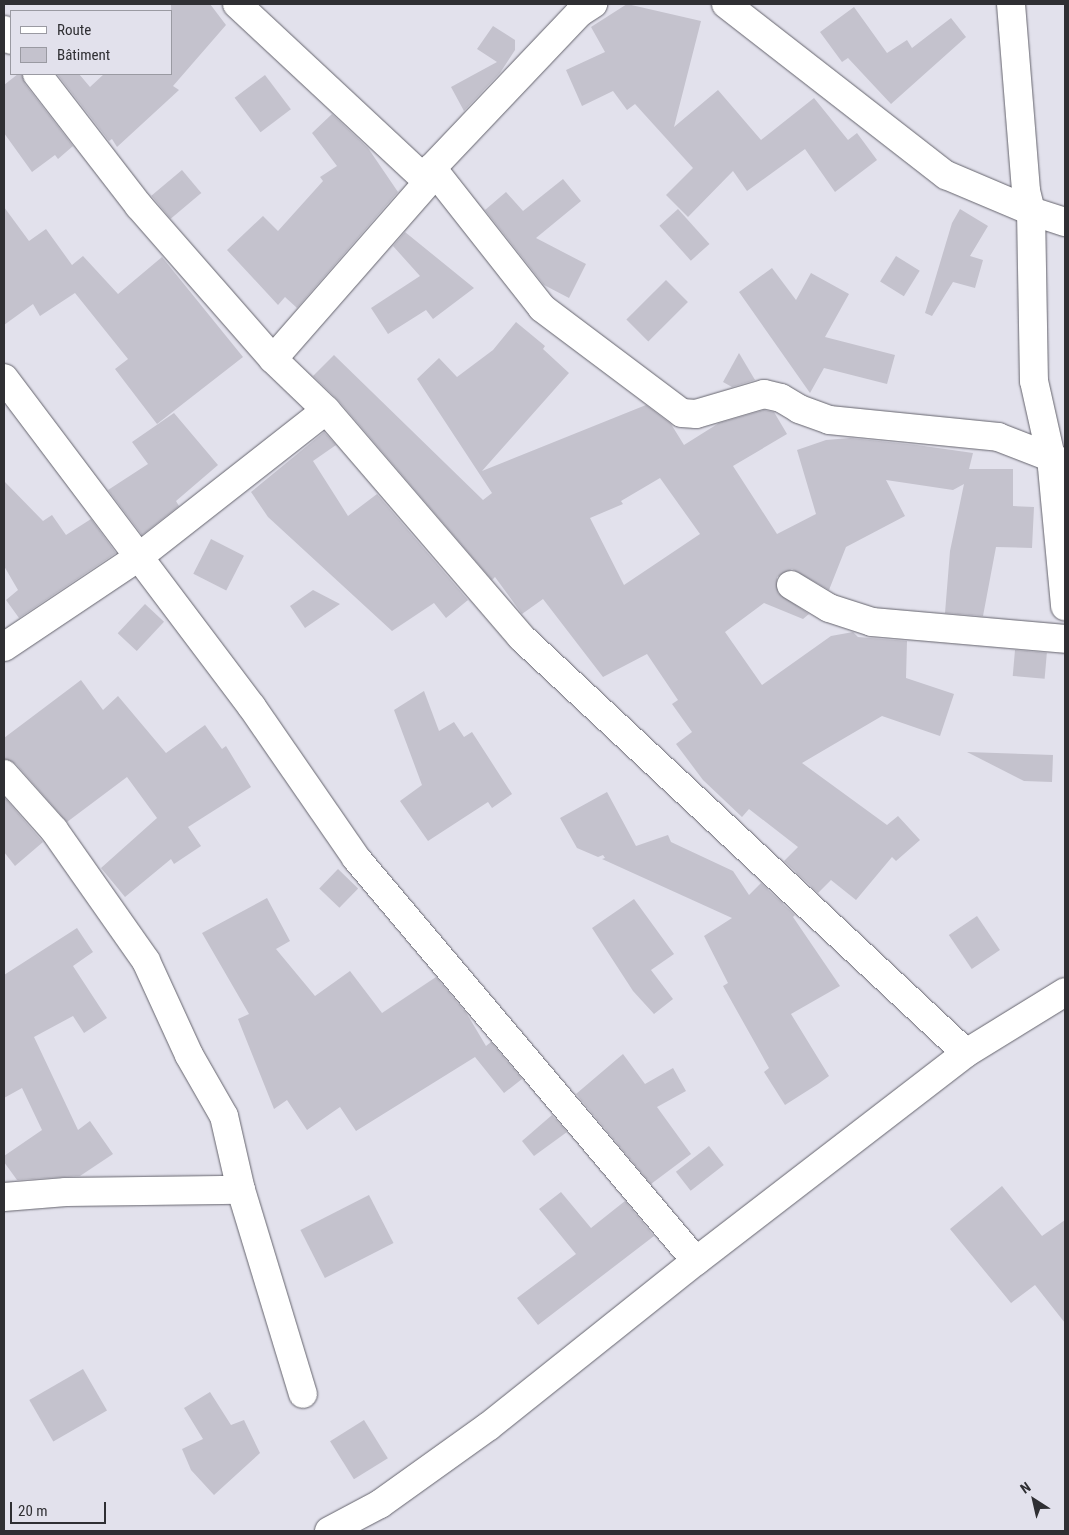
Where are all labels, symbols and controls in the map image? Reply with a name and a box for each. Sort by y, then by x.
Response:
legend [10,10,172,75]
text: Route [57,21,91,39]
text: Bâtiment [57,46,110,64]
north arrow [1009,1475,1059,1525]
text: N [1017,1479,1033,1497]
scale bar [12,1492,109,1524]
text: 20 m [18,1502,48,1520]

